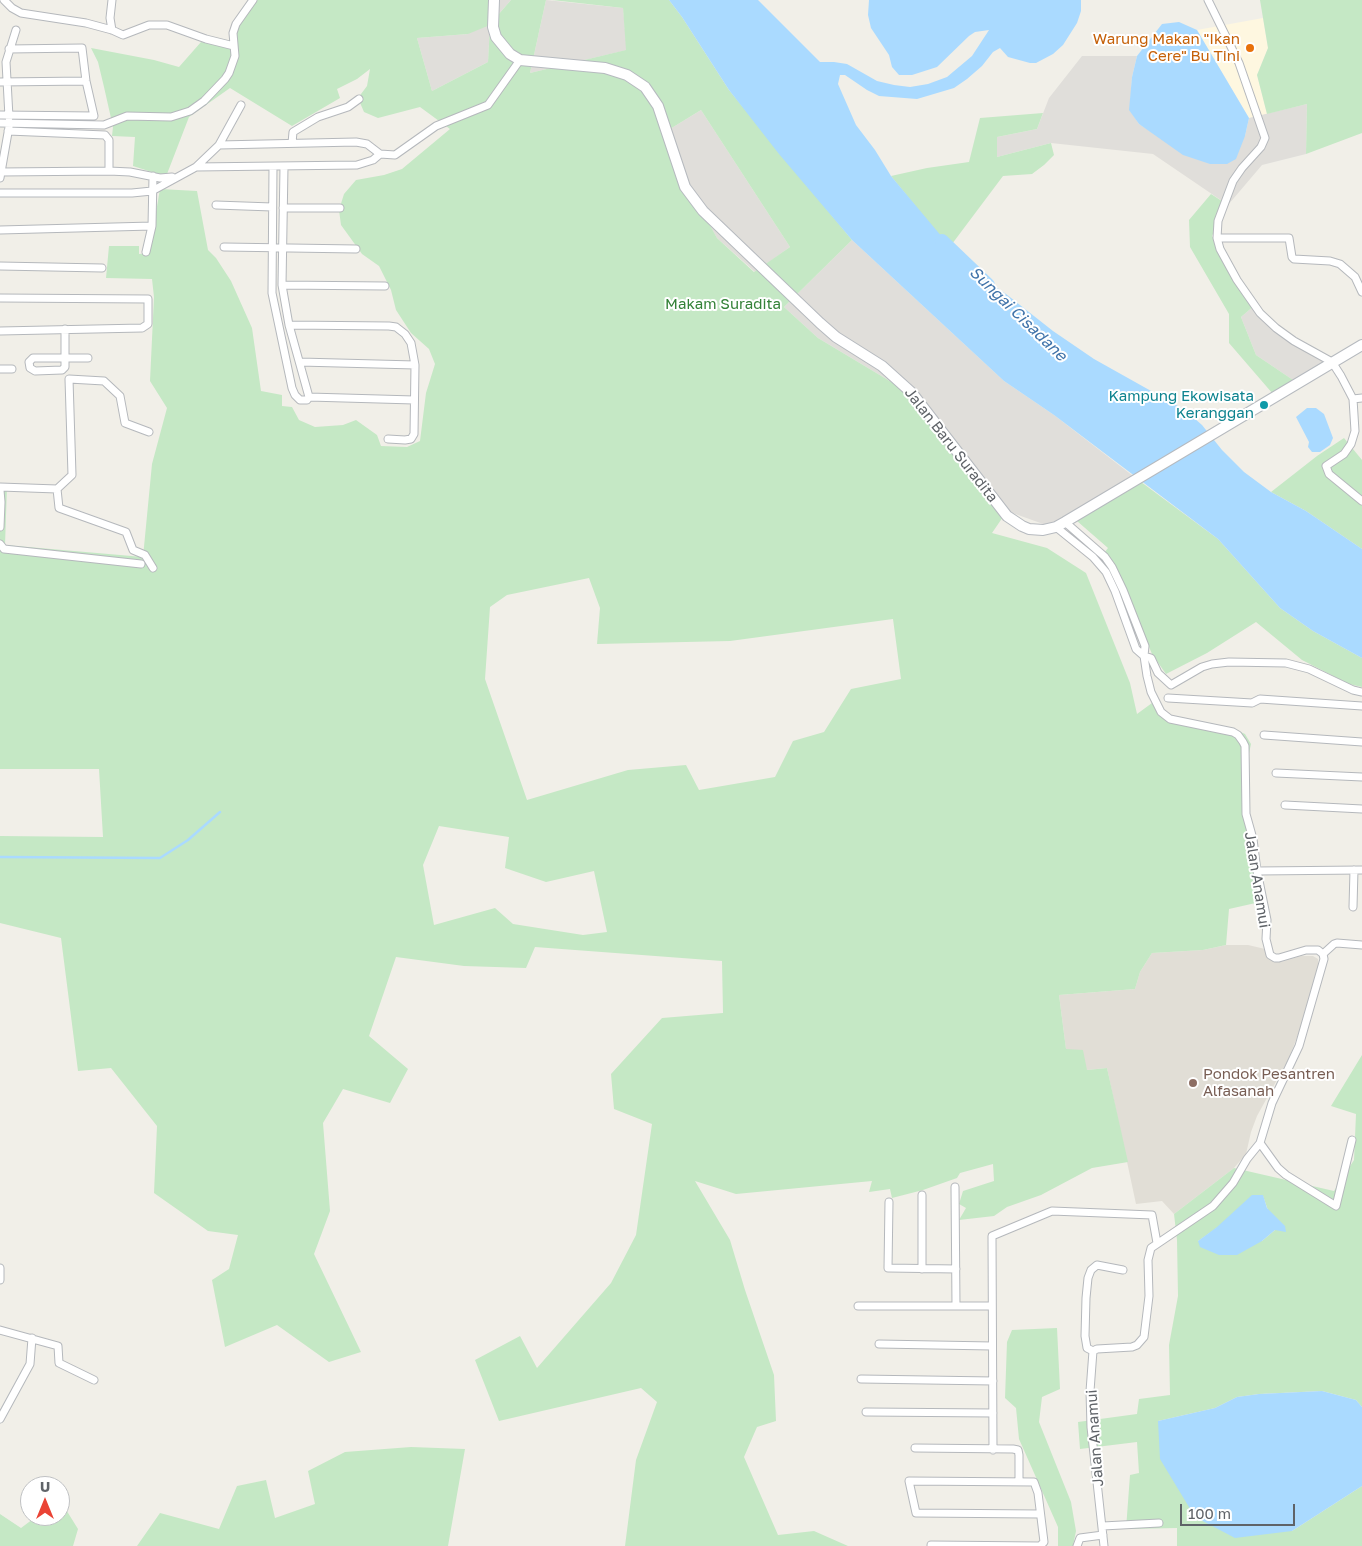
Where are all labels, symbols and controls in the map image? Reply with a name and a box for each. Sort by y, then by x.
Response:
place label: Warung Makan "Ikan Cere" Bu Tini [1093,30,1240,65]
marker: Warung Makan "Ikan Cere" Bu Tini [1244,42,1256,54]
water label: Sungai Cisadane [965,263,1071,365]
park label: Makam Suradita [665,295,781,313]
street label: Jalan Baru Suradita [901,384,1001,506]
place label: Kampung Ekowisata Keranggan [1108,387,1254,422]
marker: Kampung Ekowisata Keranggan [1258,399,1270,411]
street label: Jalan Anamui [1241,831,1273,929]
place label: Pondok Pesantren Alfasanah [1203,1065,1335,1100]
marker: Pondok Pesantren Alfasanah [1187,1077,1199,1089]
street label: Jalan Anamui [1083,1389,1107,1487]
north arrow [20,1476,70,1526]
text: U [40,1478,50,1495]
scale bar [1182,1494,1297,1526]
text: 100 m [1188,1504,1231,1522]

